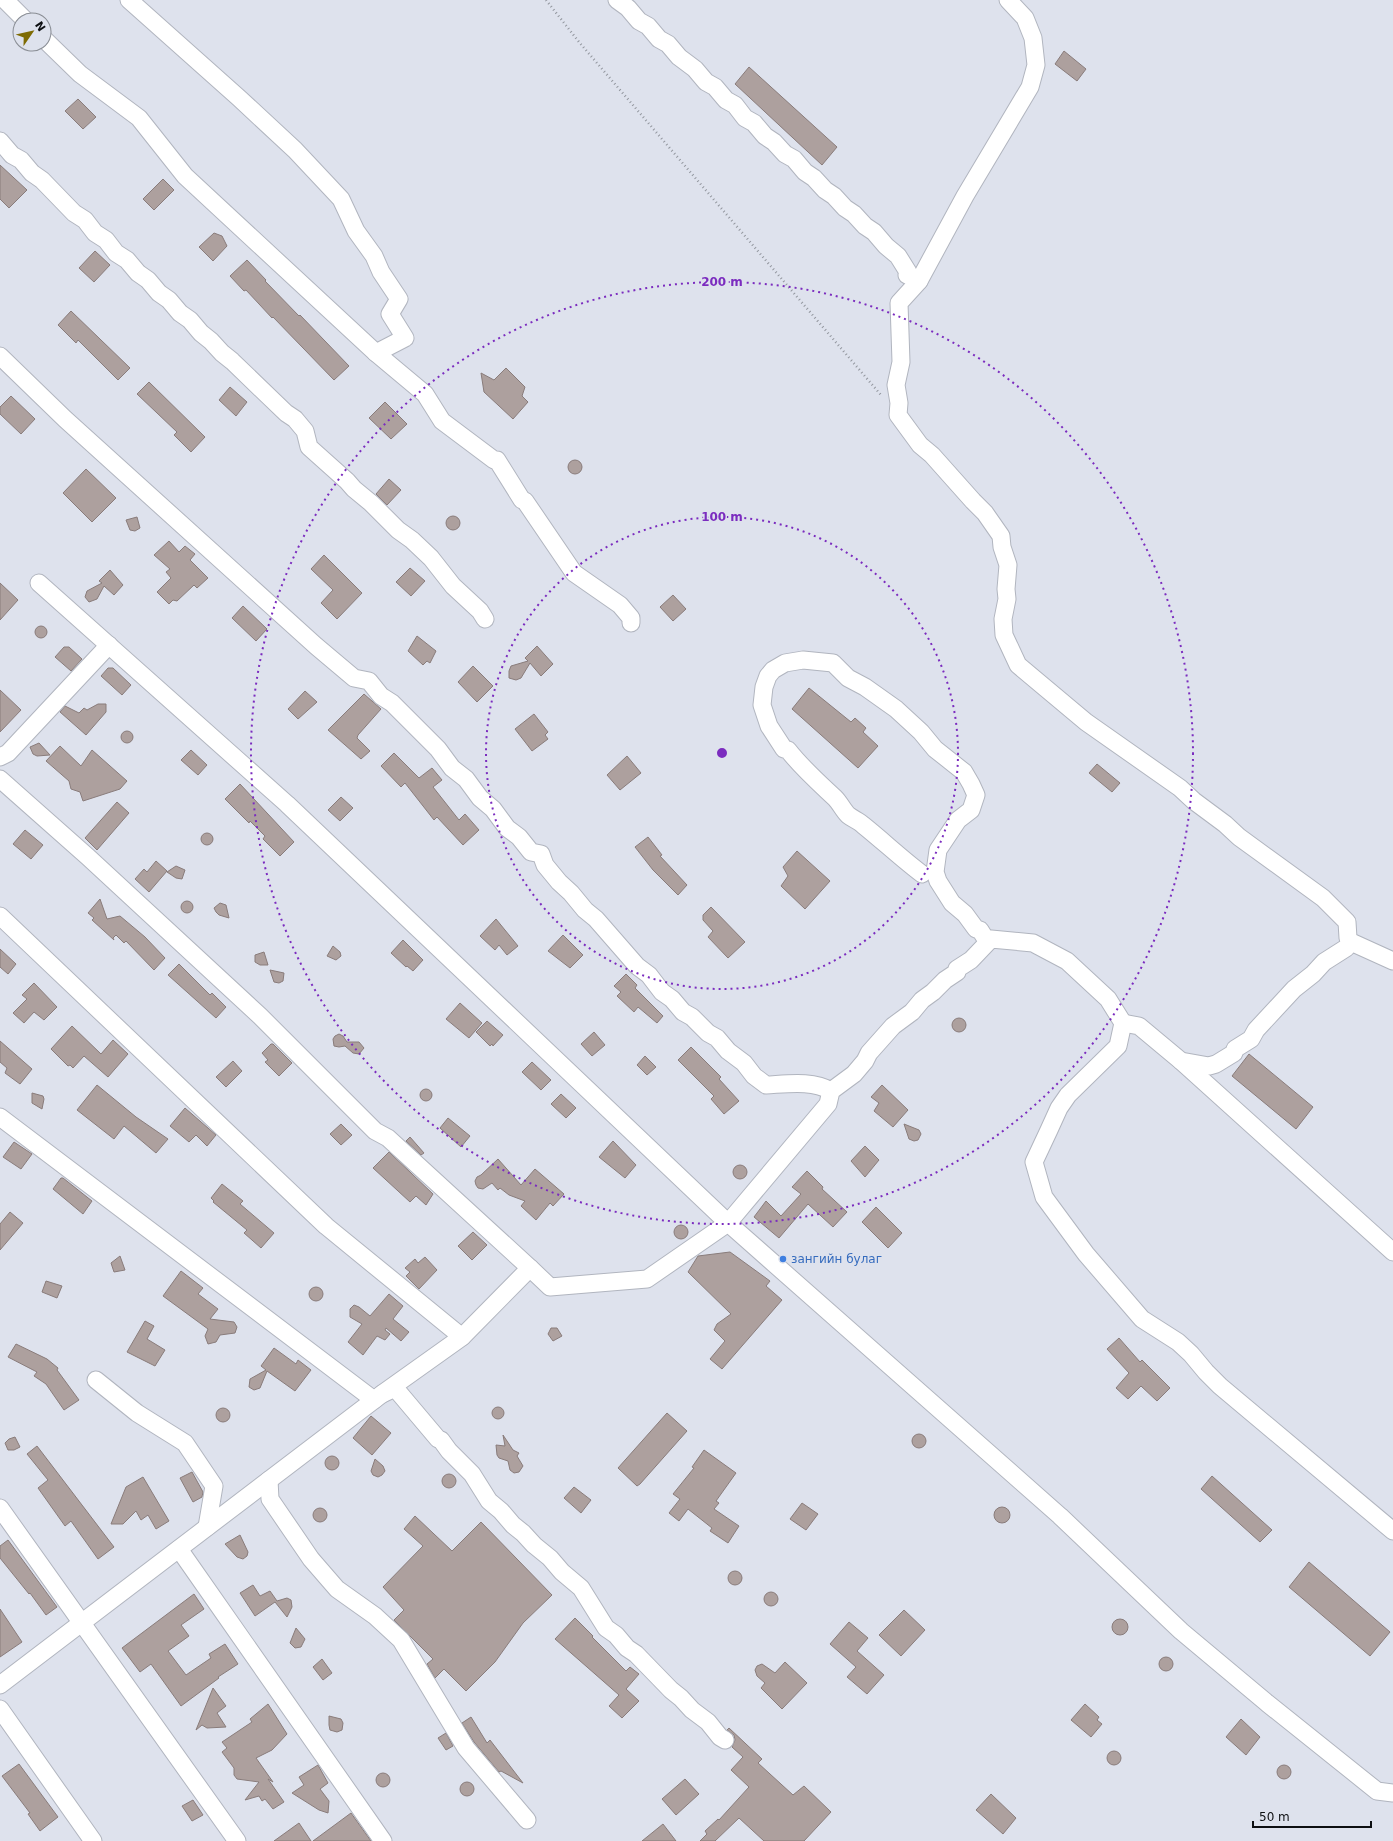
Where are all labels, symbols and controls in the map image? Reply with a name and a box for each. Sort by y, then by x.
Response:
north arrow [12,12,52,52]
text: N [32,19,48,34]
text: 200 m [701,275,743,289]
text: 100 m [701,510,743,524]
centre of rings [715,746,729,760]
place label: зангийн булаг [791,1252,882,1266]
marker: зангийн булаг [778,1254,788,1264]
scale bar [1253,1803,1371,1829]
text: 50 m [1259,1810,1290,1824]

